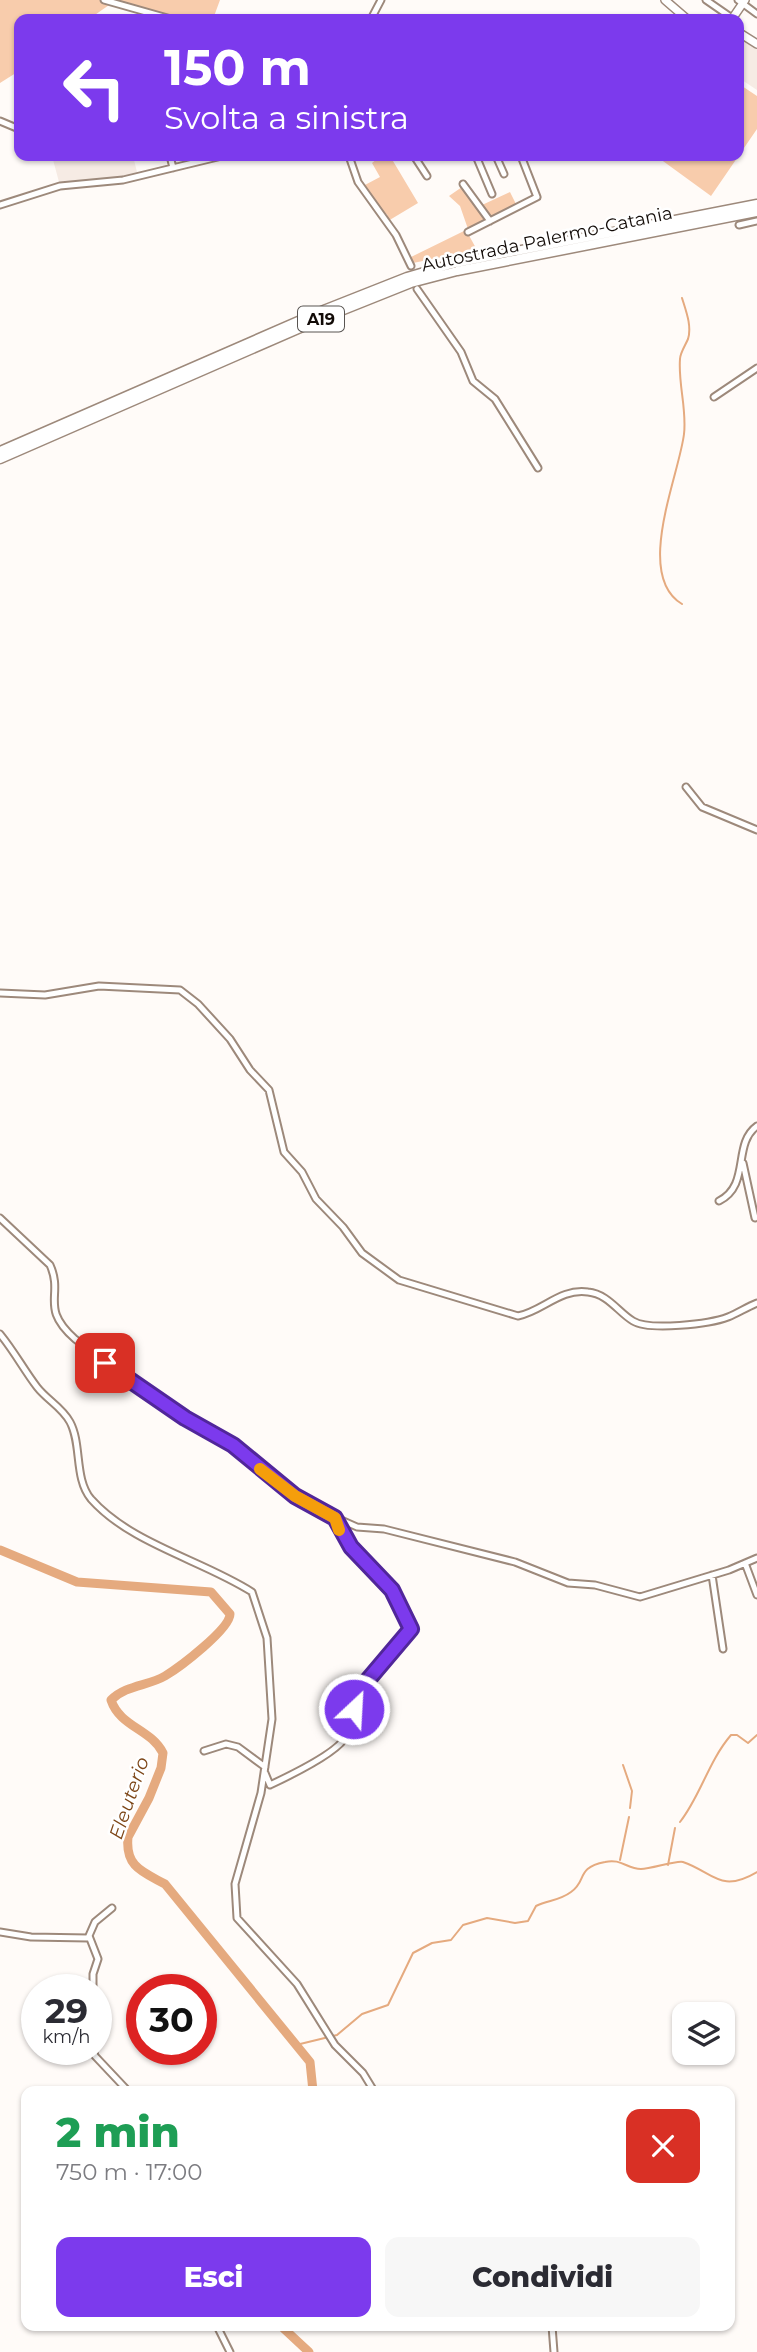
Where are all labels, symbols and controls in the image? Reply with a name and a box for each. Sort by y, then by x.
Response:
text: 150 m [164,38,311,97]
icon: left [49,42,140,133]
text: Svolta a sinistra [164,98,409,137]
street label: Autostrada Palermo-Catania [420,202,674,276]
road number: A19 [298,306,344,332]
pin [75,1333,135,1393]
icon: arrive [86,1344,124,1382]
position arrow [317,1672,391,1746]
water label: Eleuterio [104,1754,154,1842]
speed limit sign: 30 [126,1974,217,2065]
text: 29 [45,1989,88,2032]
map controls [672,2002,735,2065]
button: layers [672,2002,735,2065]
text: km/h [42,2026,91,2048]
text: 2 min [56,2106,180,2158]
button: close [626,2109,700,2183]
text: 750 m · 17:00 [56,2158,202,2186]
button: Esci [56,2237,371,2317]
button: Condividi [385,2237,700,2317]

